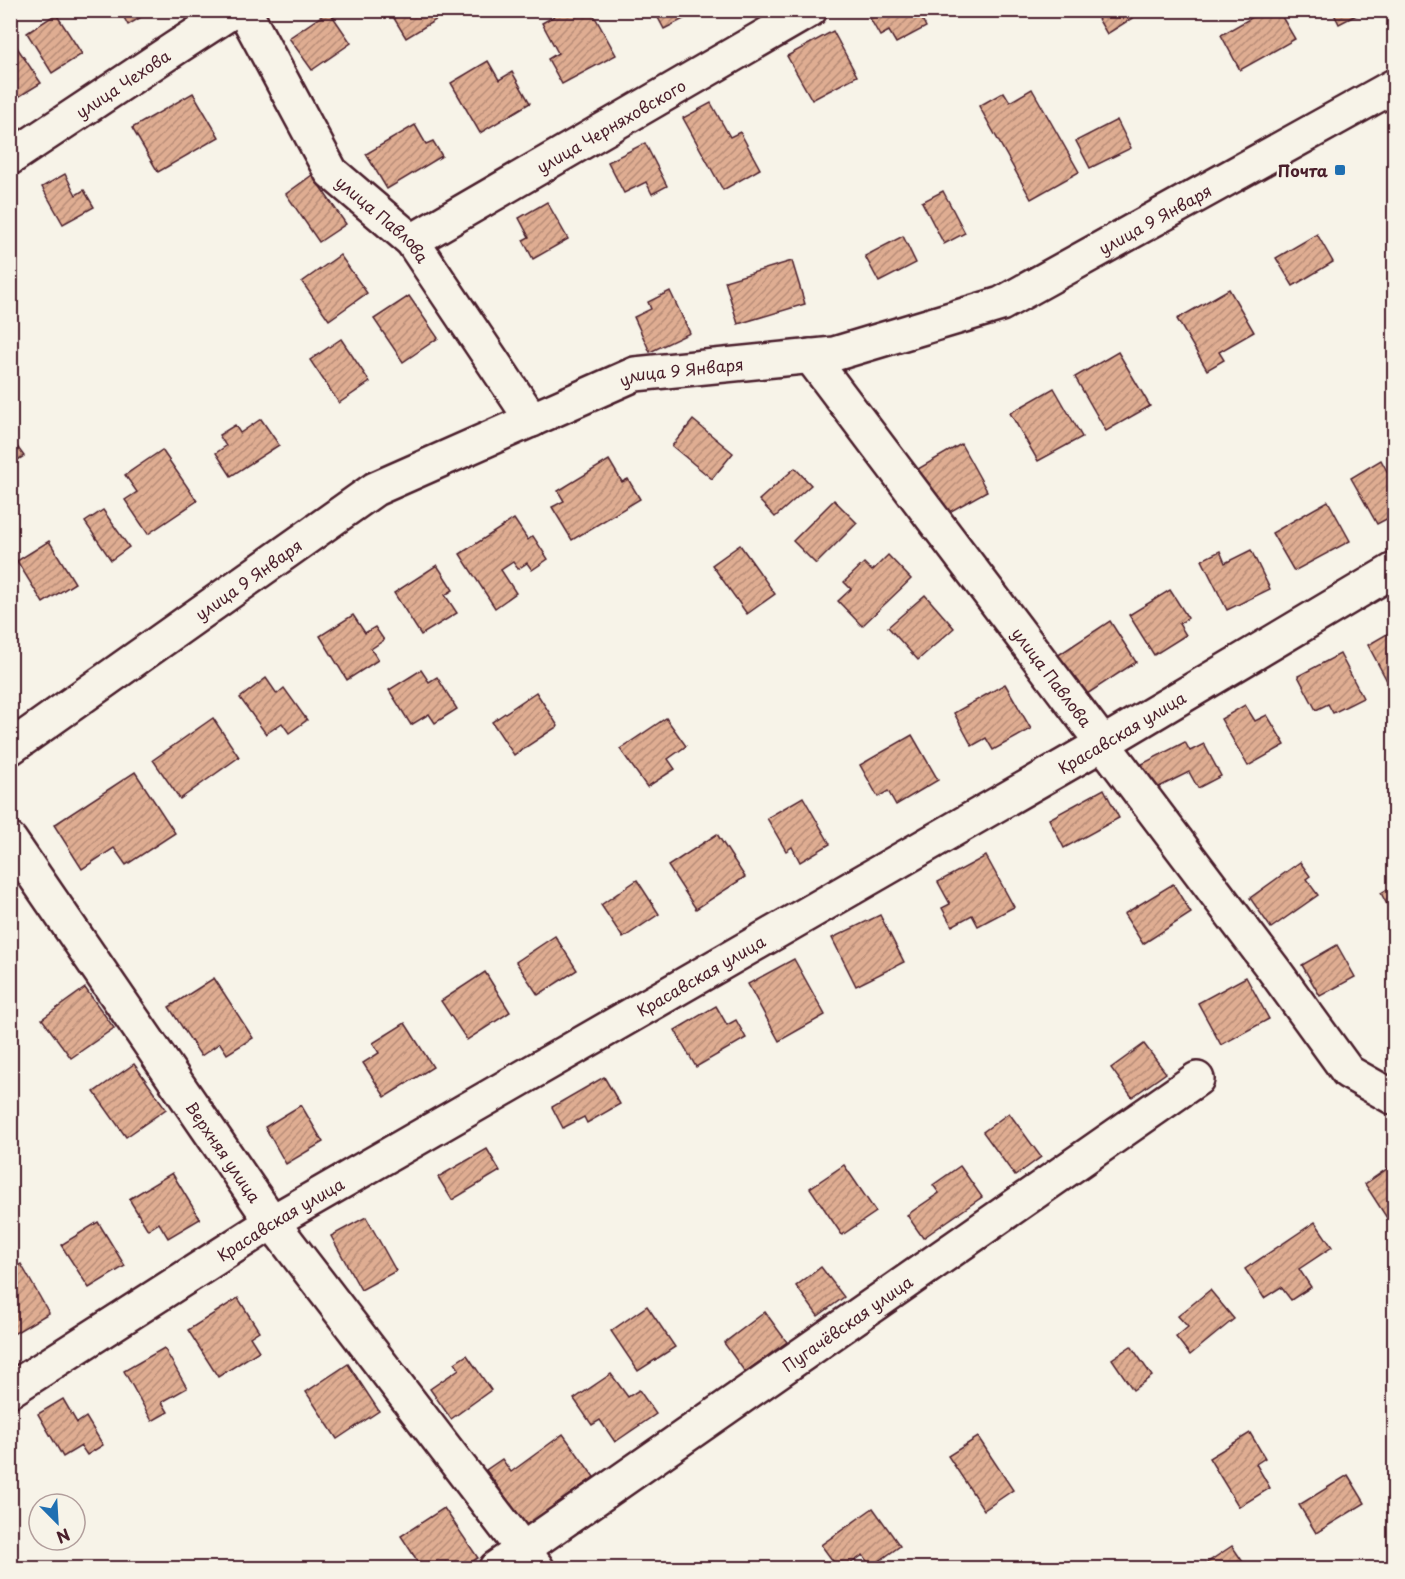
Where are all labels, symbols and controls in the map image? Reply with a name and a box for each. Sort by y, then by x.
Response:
street label: улица Чехова [70,43,175,123]
street label: улица Черняховского [532,73,690,178]
place label: Почта [1278,158,1328,182]
marker: Почта [1333,163,1347,177]
street label: улица Павлова [331,169,435,267]
street label: улица 9 Января [1094,178,1216,260]
street label: улица 9 Января [615,351,745,392]
street label: улица 9 Января [190,533,306,625]
street label: улица Павлова [1007,622,1098,732]
street label: Красавская улица [1053,685,1190,779]
street label: Красавская улица [632,929,769,1022]
street label: Верхняя улица [181,1096,267,1207]
street label: Красавская улица [212,1171,348,1266]
street label: Пугачёвская улица [777,1269,917,1377]
north arrow [27,1492,87,1552]
text: N [53,1523,74,1550]

